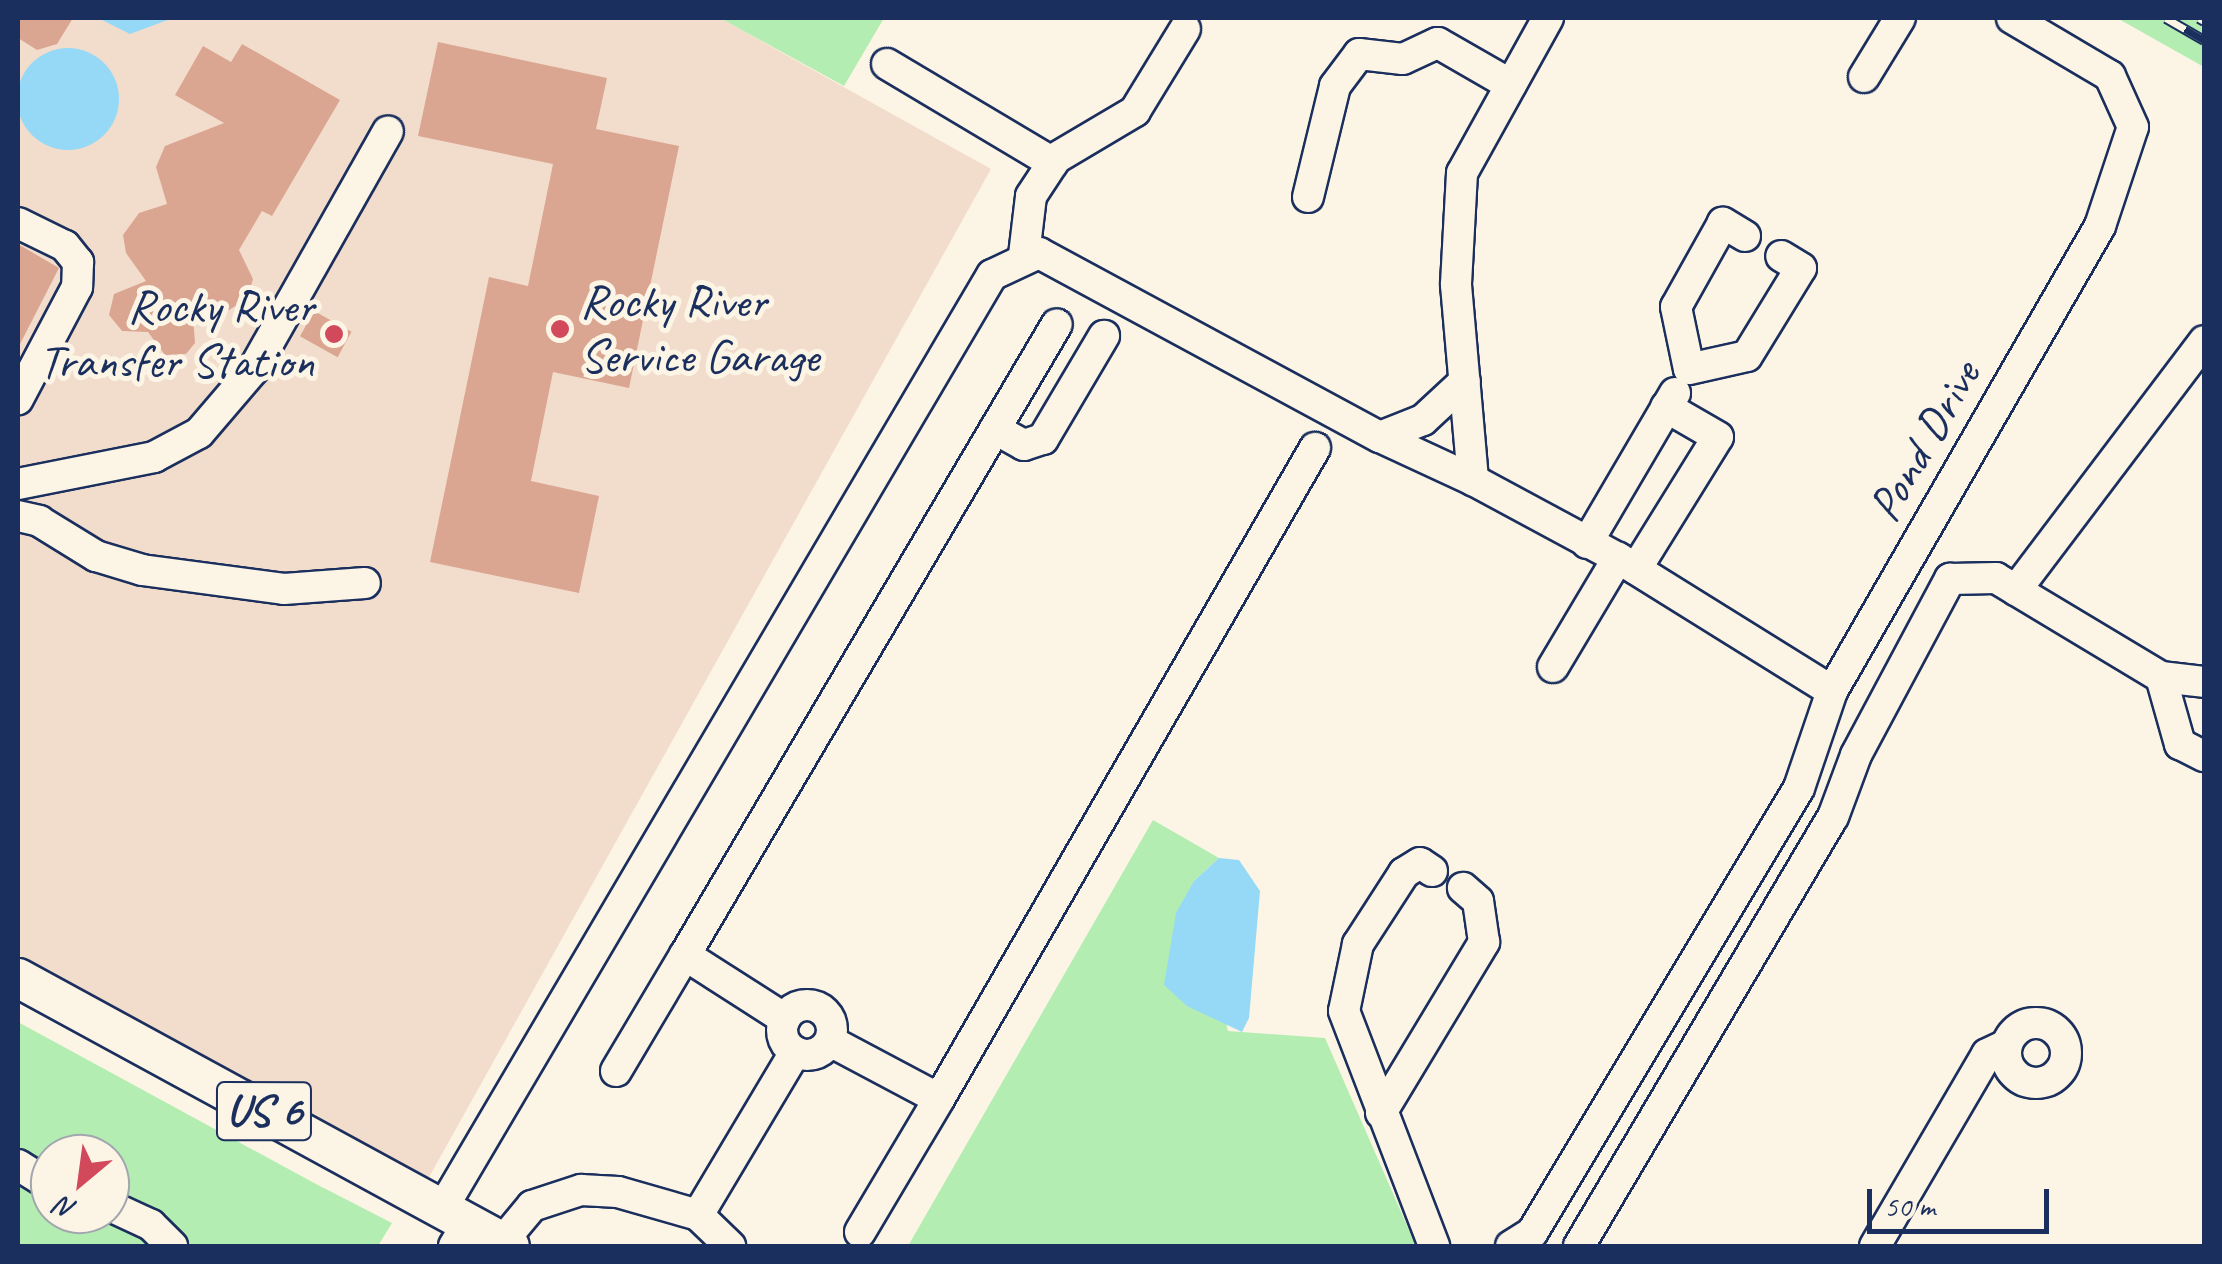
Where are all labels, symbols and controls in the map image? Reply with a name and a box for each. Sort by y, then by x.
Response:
place label: Rocky River Service Garage [580,272,819,385]
place label: Rocky River Transfer Station [37,277,314,390]
marker: Rocky River Service Garage [549,318,571,340]
marker: Rocky River Transfer Station [323,323,345,345]
street label: Pond Drive [1855,350,1993,532]
road number: US 6 [214,1071,314,1151]
north arrow [30,1134,130,1234]
scale bar [1872,1169,2054,1231]
text: 50 m [1884,1187,1935,1225]
text: N [50,1189,82,1228]

